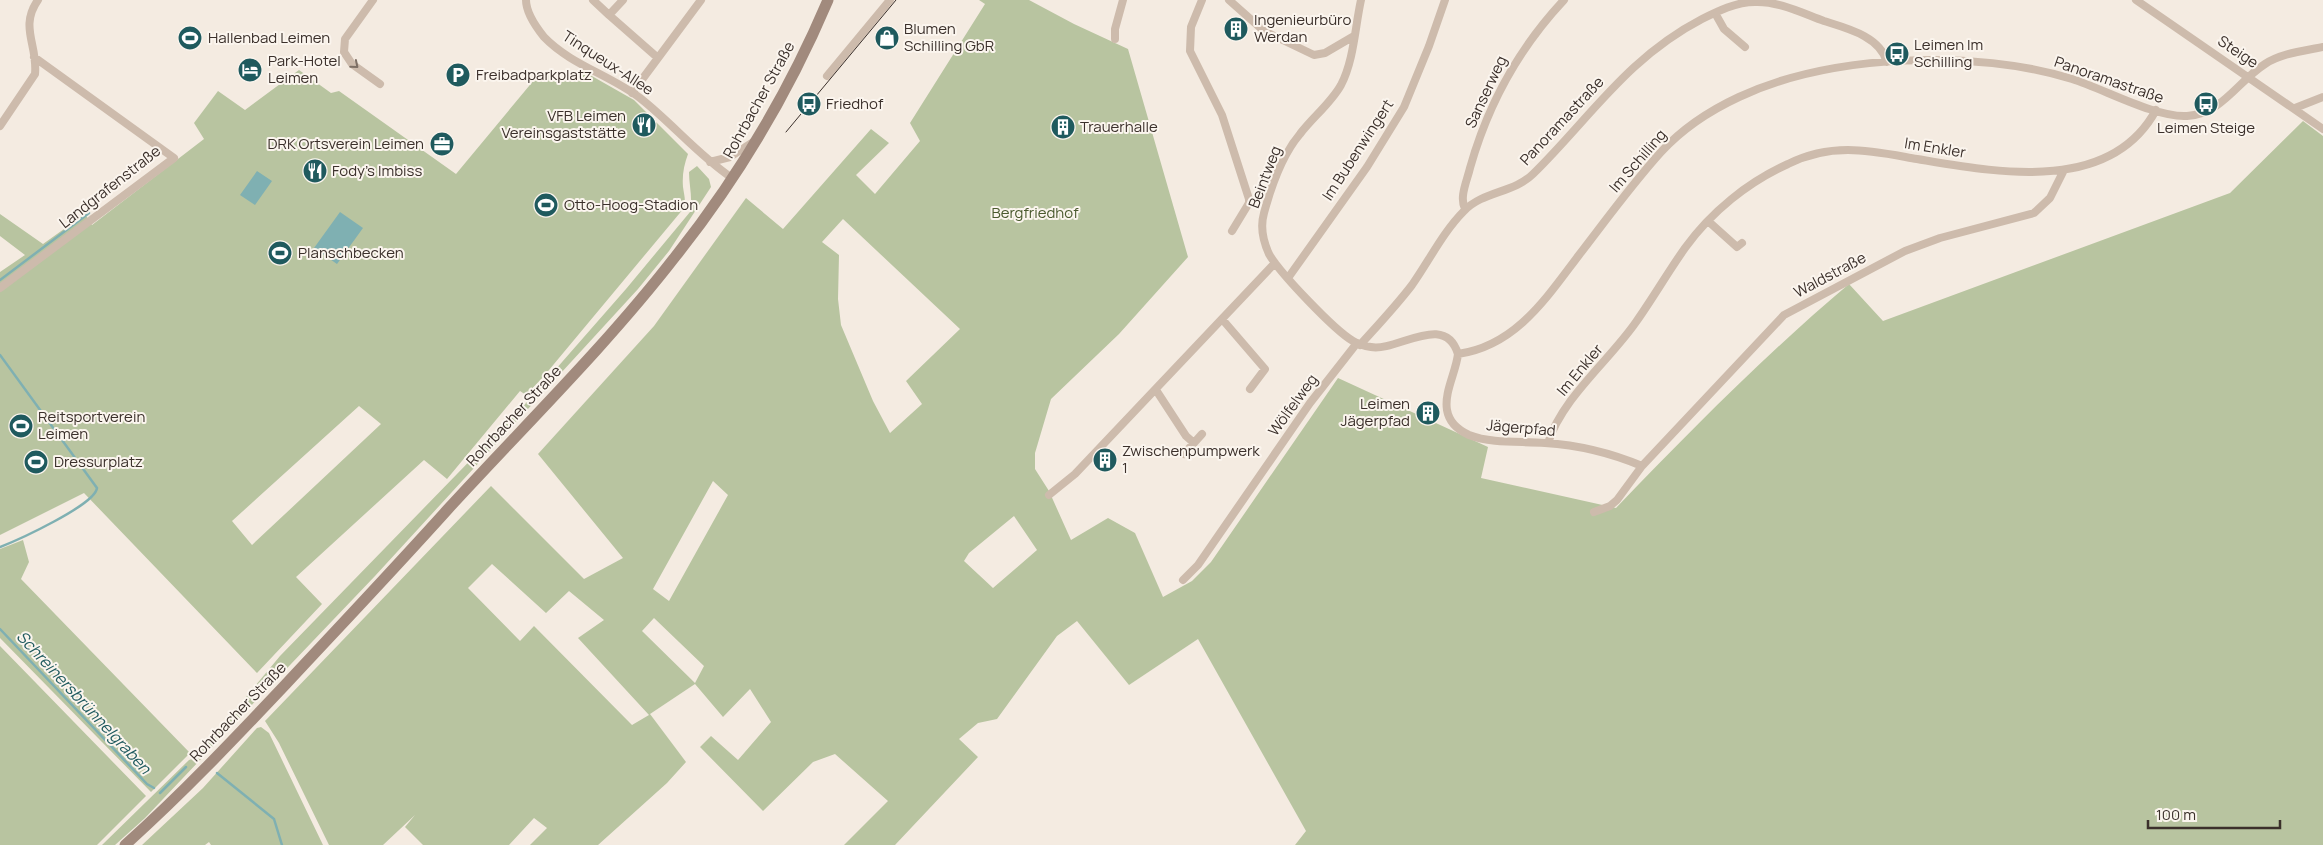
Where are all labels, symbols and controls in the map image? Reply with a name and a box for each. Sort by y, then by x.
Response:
place label: Ingenieurbüro Werdan [1254,9,1351,47]
building icon: Ingenieurbüro Werdan [1223,16,1249,42]
place label: Blumen Schilling GbR [904,18,994,56]
sports icon: Hallenbad Leimen [177,25,203,51]
street label: Tinqueux-Allee [559,25,658,100]
shop icon: Blumen Schilling GbR [874,25,900,51]
place label: Hallenbad Leimen [208,27,330,48]
street label: Steige [2214,30,2263,73]
place label: Leimen Im Schilling [1914,34,1983,72]
street label: Rohrbacher Straße [718,37,800,162]
bus stop icon: Leimen Im Schilling [1884,41,1910,67]
place label: Park-Hotel Leimen [268,50,341,88]
street label: Panoramastraße [2052,51,2167,108]
street label: Sanserweg [1460,52,1511,131]
hotel icon: Park-Hotel Leimen [237,57,263,83]
one-way arrow [349,60,358,69]
parking icon: Freibadparkplatz [445,62,471,88]
place label: Freibadparkplatz [476,64,592,85]
street label: Panoramastraße [1515,72,1608,170]
bus stop icon: Friedhof [796,91,822,117]
bus stop icon: Leimen Steige [2193,91,2219,117]
place label: Friedhof [826,93,884,114]
street label: Im Bubenwingert [1317,95,1398,204]
place label: VFB Leimen Vereinsgaststätte [502,105,626,143]
restaurant icon: VFB Leimen Vereinsgaststätte [631,112,657,138]
building icon: Trauerhalle [1050,114,1076,140]
place label: Trauerhalle [1080,116,1158,137]
place label: Leimen Steige [2157,117,2255,138]
street label: Im Schilling [1604,125,1671,197]
office icon: DRK Ortsverein Leimen [429,131,455,157]
street label: Im Enkler [1903,132,1968,163]
place label: DRK Ortsverein Leimen [267,133,424,154]
street label: Landgrafenstraße [55,140,165,233]
street label: Beintweg [1243,143,1286,211]
restaurant icon: Fody's Imbiss [302,158,328,184]
place label: Fody's Imbiss [332,160,422,181]
sports icon: Otto-Hoog-Stadion [533,192,559,218]
place label: Otto-Hoog-Stadion [564,194,698,215]
park label: Bergfriedhof [992,202,1079,223]
sports icon: Planschbecken [267,240,293,266]
place label: Planschbecken [298,242,404,263]
street label: Waldstraße [1790,247,1870,302]
street label: Im Enkler [1552,339,1608,400]
street label: Rohrbacher Straße [461,361,566,471]
street label: Wölfelweg [1263,370,1322,440]
place label: Leimen Jägerpfad [1340,393,1410,431]
building icon: Leimen Jägerpfad [1415,400,1441,426]
place label: Reitsportverein Leimen [38,406,145,444]
sports icon: Reitsportverein Leimen [8,413,34,439]
street label: Jägerpfad [1485,414,1557,441]
place label: Zwischenpumpwerk 1 [1122,440,1260,478]
building icon: Zwischenpumpwerk 1 [1092,447,1118,473]
sports icon: Dressurplatz [23,449,49,475]
place label: Dressurplatz [54,451,143,472]
water label: Schreinersbrünnelgraben [12,626,157,779]
street label: Rohrbacher Straße [185,657,291,766]
scale bar [2148,798,2280,830]
text: 100 m [2156,804,2196,825]

